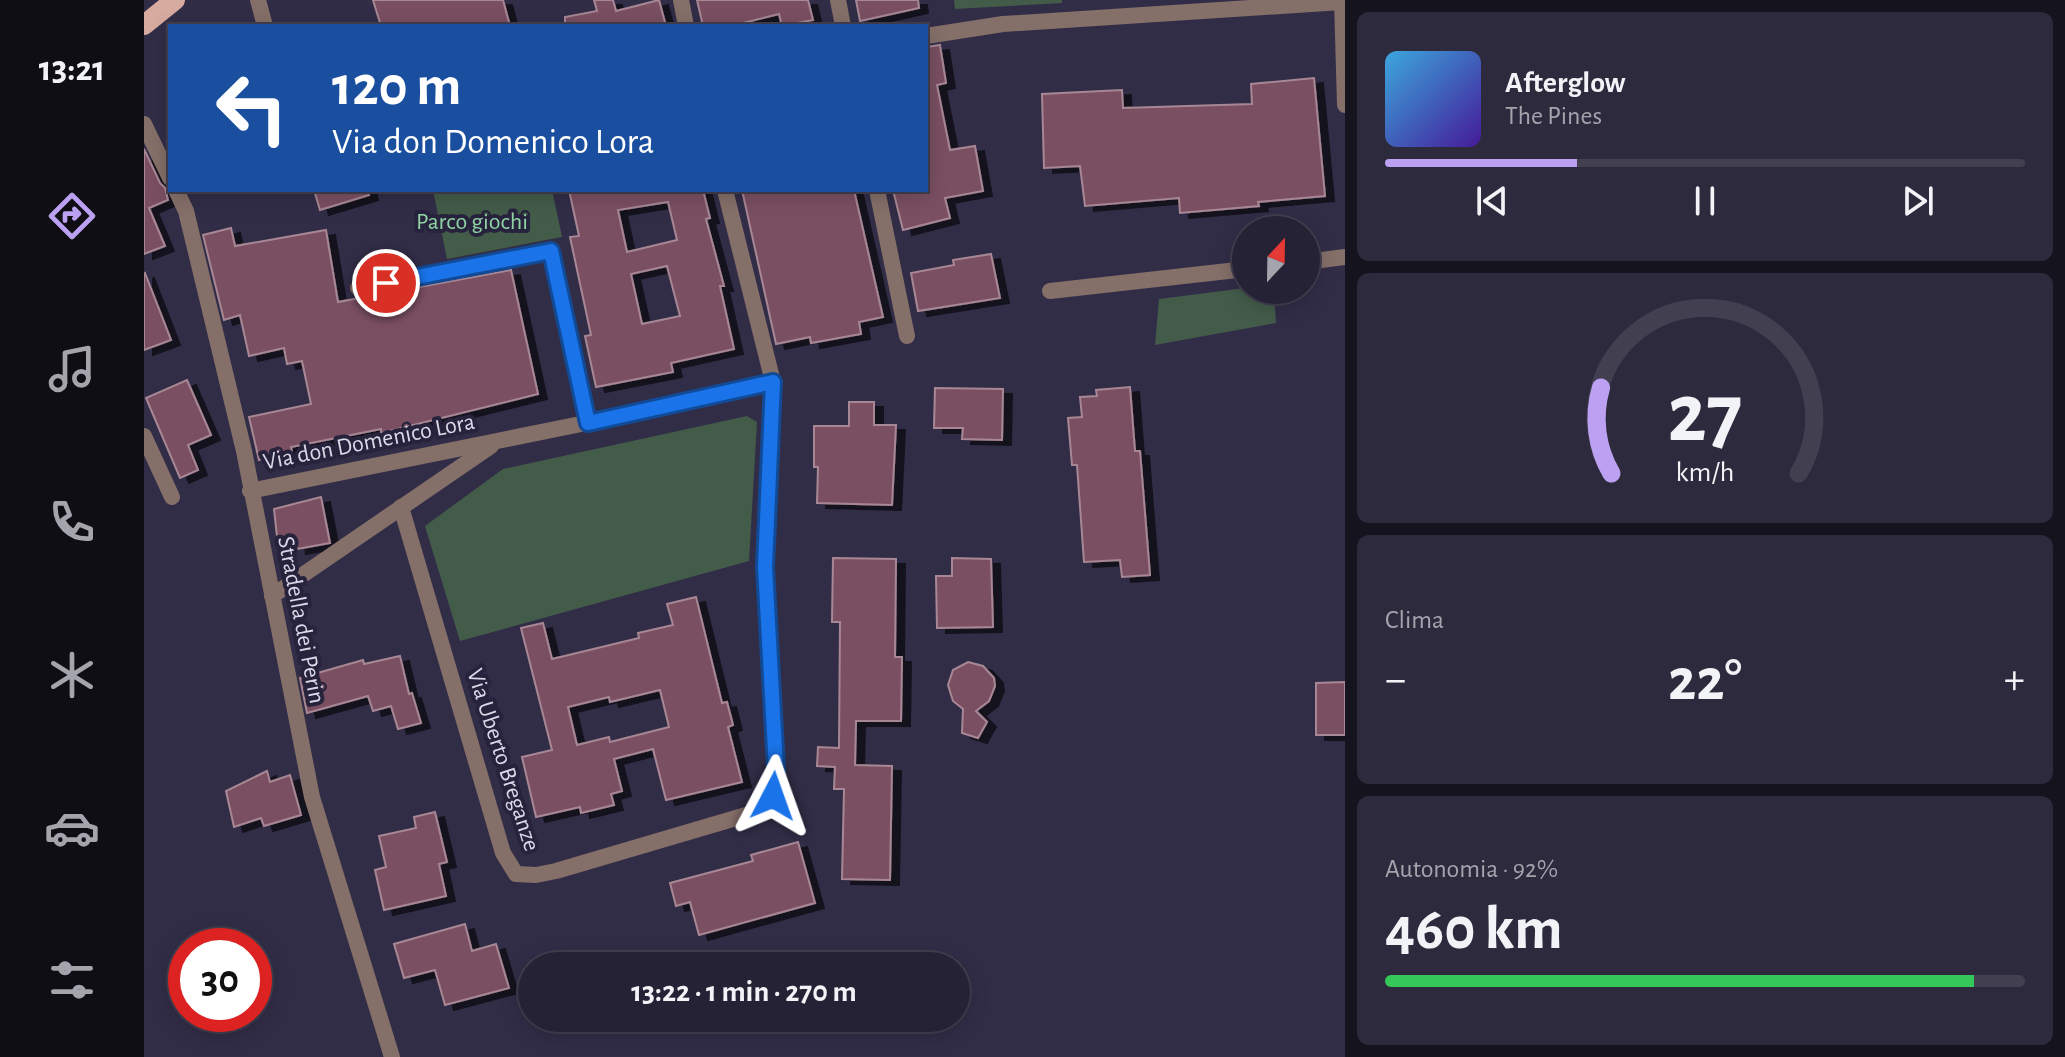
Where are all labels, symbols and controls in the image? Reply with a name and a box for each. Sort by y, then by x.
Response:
text: 13:21 [39,51,105,87]
icon: left [200,56,304,160]
text: 120 m [332,59,461,115]
text: Afterglow [1505,68,1626,98]
text: The Pines [1505,103,1602,129]
text: Via don Domenico Lora [332,124,655,160]
icon: previous [1470,179,1514,223]
icon: pause [1683,179,1727,223]
icon: next [1896,179,1940,223]
icon: directions [44,188,100,244]
park label: Parco giochi [416,210,528,234]
north arrow [1232,216,1320,304]
map controls [1232,216,1320,304]
pin [352,249,420,317]
icon: arrive [364,261,408,305]
icon: music [44,341,100,397]
text: 27 [1667,372,1743,456]
street label: Via don Domenico Lora [261,410,477,474]
text: km/h [1676,458,1734,487]
icon: phone [44,494,100,550]
street label: Stradella dei Perin [273,534,329,706]
text: Clima [1385,607,1444,633]
icon: climate [44,647,100,703]
text: 22° [1668,651,1742,711]
text: − [1385,658,1406,702]
text: + [2004,658,2025,702]
street label: Via Uberto Breganze [462,666,544,854]
position arrow [731,754,815,838]
icon: car [44,800,100,856]
text: Autonomia · 92% [1385,856,1558,882]
text: 460 km [1385,900,1563,960]
speed limit sign: 30 [168,928,272,1032]
icon: filters [44,952,100,1008]
text: 13:22 · 1 min · 270 m [631,977,857,1007]

